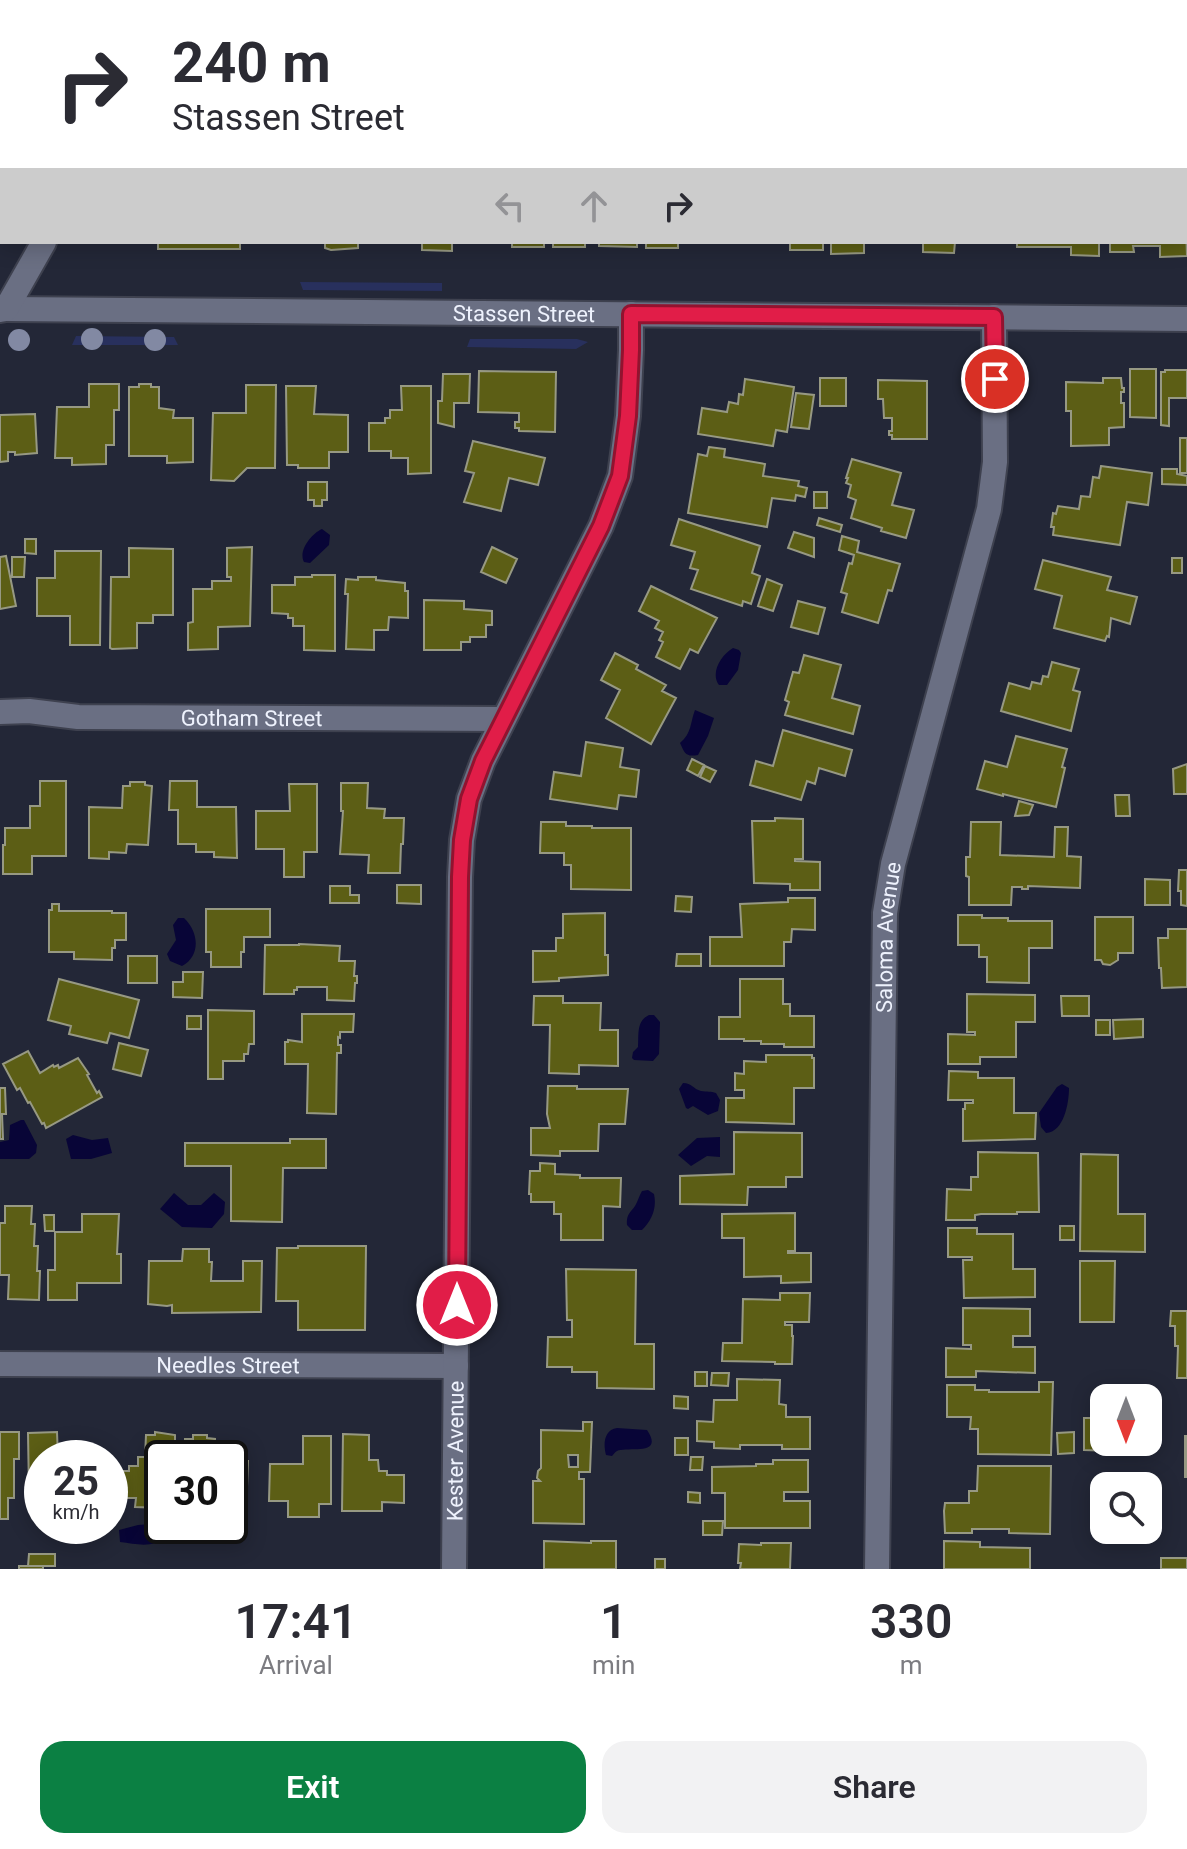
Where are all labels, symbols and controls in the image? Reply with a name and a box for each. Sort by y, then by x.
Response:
text: 240 m [172,30,331,96]
icon: right [40,32,144,136]
text: Stassen Street [172,97,405,139]
icon: left [488,184,532,228]
icon: ahead [572,184,616,228]
icon: right [656,184,700,228]
street label: Stassen Street [453,301,595,327]
pin [961,345,1029,413]
icon: arrive [973,357,1017,401]
street label: Gotham Street [181,705,323,731]
street label: Saloma Avenue [872,860,906,1013]
position arrow [415,1263,499,1347]
street label: Needles Street [156,1353,300,1378]
street label: Kester Avenue [442,1381,469,1521]
north arrow [1090,1384,1162,1456]
map controls [1090,1384,1162,1544]
speed limit sign: 30 [144,1440,248,1544]
text: 25 [53,1458,99,1505]
button: search [1090,1472,1162,1544]
text: km/h [53,1500,99,1524]
text: 17:41 [235,1593,357,1650]
text: 1 [600,1593,627,1650]
text: 330 [870,1593,952,1650]
text: Arrival [259,1650,333,1680]
text: min [592,1650,635,1680]
text: m [900,1650,923,1680]
button: Exit [40,1741,586,1833]
button: Share [602,1741,1147,1833]

